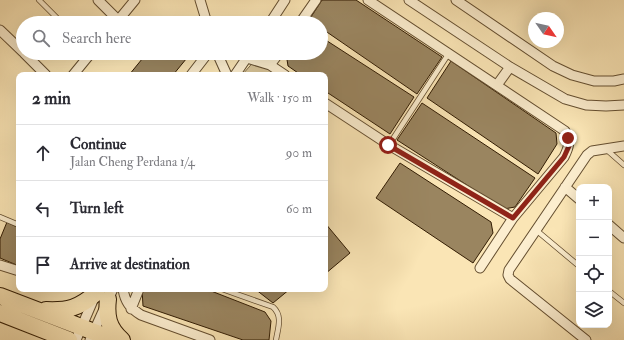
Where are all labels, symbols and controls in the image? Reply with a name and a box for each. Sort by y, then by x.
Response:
north arrow [528,12,564,48]
search box [16,16,328,60]
icon: search [30,27,52,49]
text: Search here [62,29,131,48]
text: 2 min [32,88,71,109]
text: Walk · 150 m [247,90,312,106]
route end [559,129,577,147]
text: Continue [70,135,126,154]
route start [379,136,397,154]
icon: ahead [32,142,54,164]
text: 90 m [286,145,312,161]
text: Jalan Cheng Perdana 1/4 [70,154,195,170]
map controls [576,184,612,328]
button: + [576,184,612,220]
icon: left [32,198,54,220]
text: Turn left [70,199,124,218]
text: 60 m [286,201,312,217]
button: − [576,220,612,256]
icon: arrive [32,254,54,276]
text: Arrive at destination [70,255,190,274]
button: locate [576,256,612,292]
button: layers [576,292,612,328]

